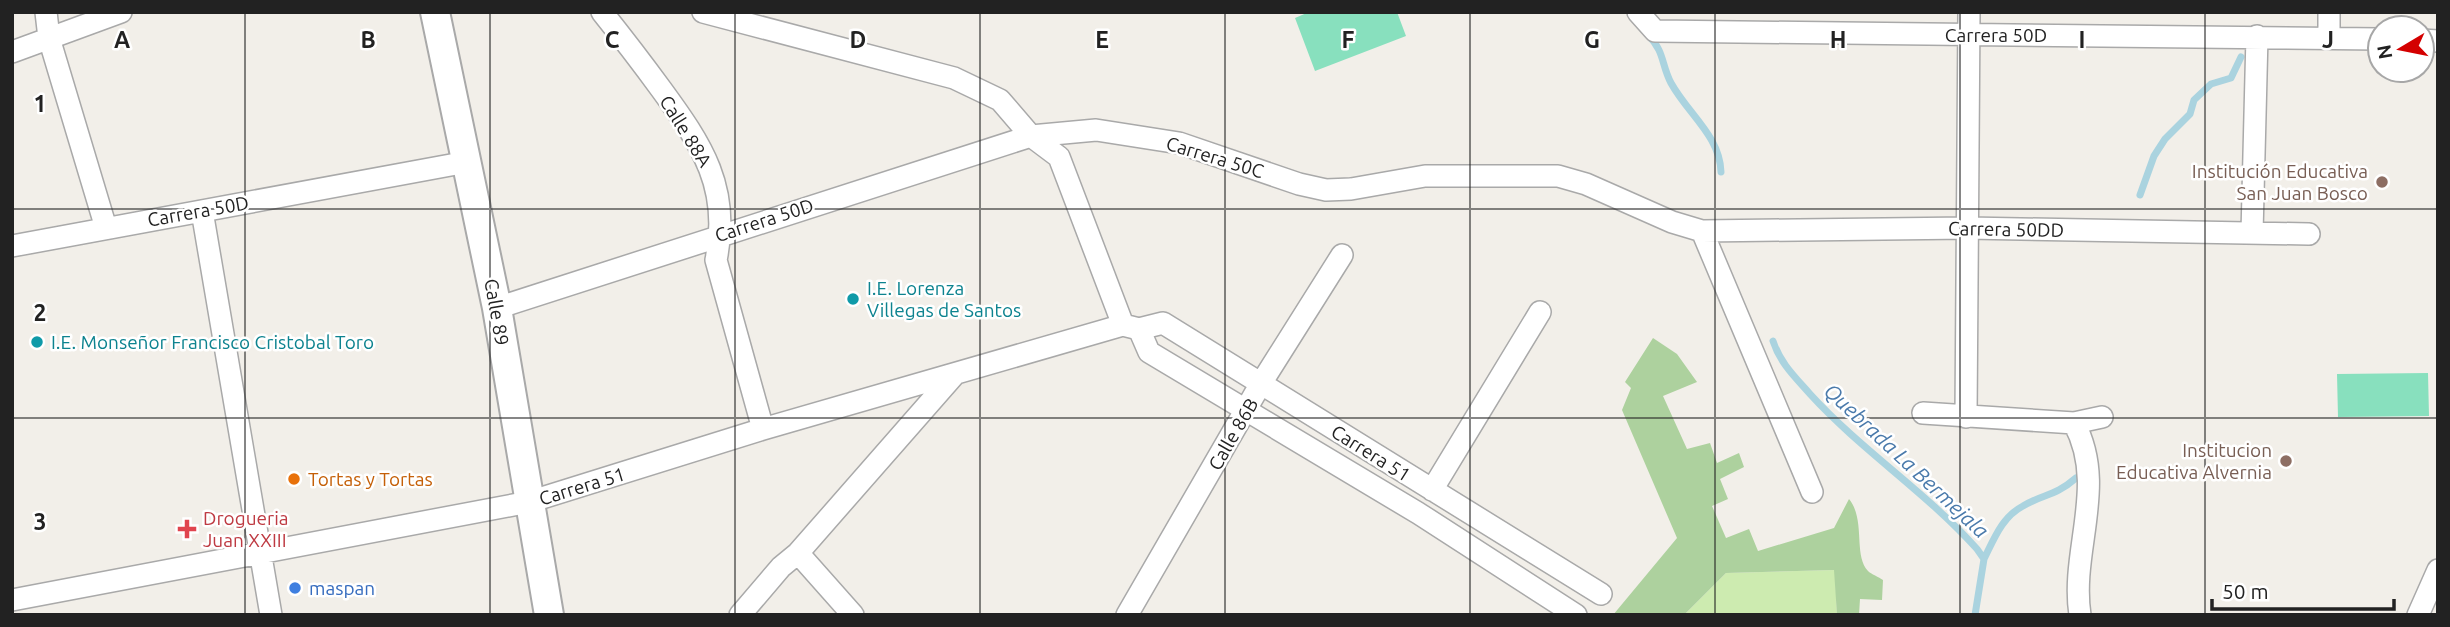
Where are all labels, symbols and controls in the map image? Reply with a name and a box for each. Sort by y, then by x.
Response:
north arrow [2366,14,2436,84]
street label: Carrera 50D [1945,24,2047,46]
text: A [114,27,130,52]
text: B [360,27,376,52]
text: C [605,27,620,52]
text: D [850,27,866,52]
text: E [1095,27,1109,52]
text: F [1342,27,1355,52]
text: G [1584,27,1600,52]
text: H [1830,27,1846,52]
text: I [2079,27,2085,52]
text: J [2322,27,2334,52]
text: N [2372,43,2396,61]
text: 1 [34,91,46,116]
street label: Calle 88A [655,91,717,171]
street label: Carrera 50C [1164,132,1267,182]
place label: Institución Educativa San Juan Bosco [2192,160,2368,204]
marker: Institución Educativa San Juan Bosco [2374,174,2390,190]
street label: Carrera 50D [146,191,250,231]
street label: Carrera 50D [712,194,816,246]
street label: Carrera 50DD [1948,217,2064,241]
street label: Calle 89 [480,277,514,347]
place label: I.E. Lorenza Villegas de Santos [867,277,1021,321]
marker: I.E. Lorenza Villegas de Santos [845,291,861,307]
text: 2 [34,300,46,325]
place label: I.E. Monseñor Francisco Cristobal Toro [51,331,374,353]
marker: I.E. Monseñor Francisco Cristobal Toro [29,334,45,350]
water label: Quebrada La Bermejala [1819,378,1994,543]
street label: Calle 86B [1204,394,1262,474]
street label: Carrera 51 [1327,420,1415,486]
place label: Institucion Educativa Alvernia [2116,439,2272,483]
marker: Institucion Educativa Alvernia [2278,453,2294,469]
street label: Carrera 51 [536,462,628,510]
place label: Tortas y Tortas [308,468,433,490]
marker: Tortas y Tortas [286,471,302,487]
place label: Drogueria Juan XXIII [203,507,289,551]
text: 3 [34,509,46,534]
marker: Drogueria Juan XXIII [177,519,197,539]
scale bar [2212,568,2394,612]
place label: maspan [309,577,375,599]
text: 50 m [2222,579,2269,603]
marker: maspan [287,580,303,596]

